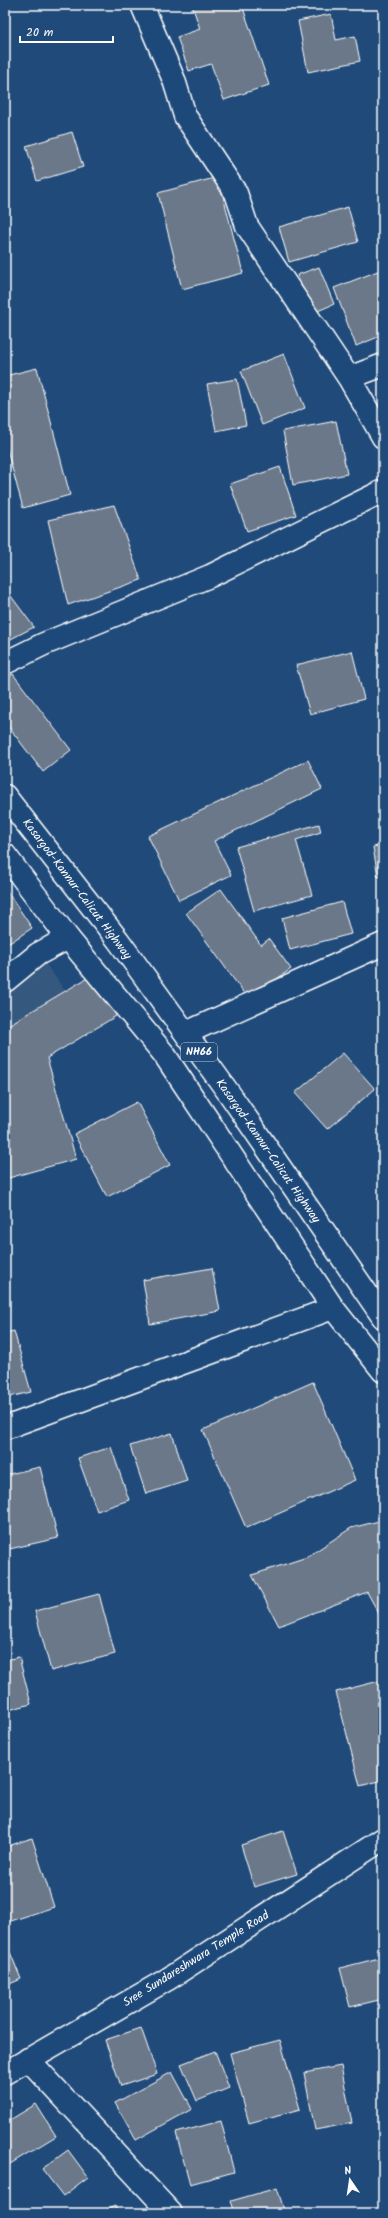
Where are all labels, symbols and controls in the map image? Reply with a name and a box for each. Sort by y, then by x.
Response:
scale bar [20,18,113,44]
text: 20 m [26,23,54,42]
street label: Kasargod-Kannur-Calicut Highway [18,814,137,964]
road number: NH66 [181,1043,217,1061]
street label: Kasargod-Kannur-Calicut Highway [211,1075,325,1227]
street label: Sree Sundareshwara Temple Road [119,1906,274,2012]
north arrow [330,2160,370,2200]
text: N [343,2162,353,2181]

